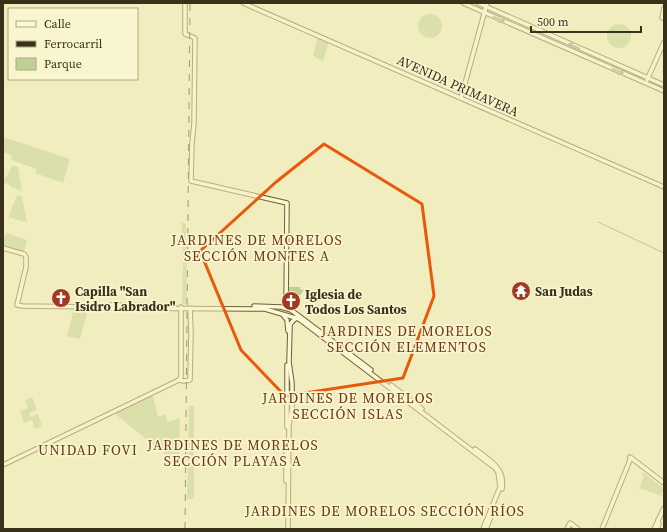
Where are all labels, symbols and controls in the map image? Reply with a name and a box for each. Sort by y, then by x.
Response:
legend [8,8,138,80]
scale bar [531,8,641,34]
text: 500 m [537,14,569,30]
one-way arrow [493,15,505,23]
text: Calle [44,16,71,32]
text: Ferrocarril [44,36,103,52]
one-way arrow [569,42,581,49]
street label: AVENIDA PRIMAVERA [394,51,522,121]
text: Parque [44,56,82,72]
one-way arrow [612,67,624,75]
district label: JARDINES DE MORELOS SECCIÓN MONTES A [170,230,343,266]
temple icon: San Judas [510,280,532,302]
place label: Capilla "San Isidro Labrador" [75,283,176,315]
place label: San Judas [535,283,593,300]
place label: Iglesia de Todos Los Santos [305,286,407,318]
church icon: Capilla "San Isidro Labrador" [50,287,72,309]
church icon: Iglesia de Todos Los Santos [280,290,302,312]
district label: JARDINES DE MORELOS SECCIÓN ELEMENTOS [320,321,493,357]
district label: JARDINES DE MORELOS SECCIÓN ISLAS [261,388,434,424]
district label: JARDINES DE MORELOS SECCIÓN PLAYAS A [146,435,319,471]
district label: UNIDAD FOVI [38,440,138,460]
district label: JARDINES DE MORELOS SECCIÓN RÍOS [244,501,525,521]

